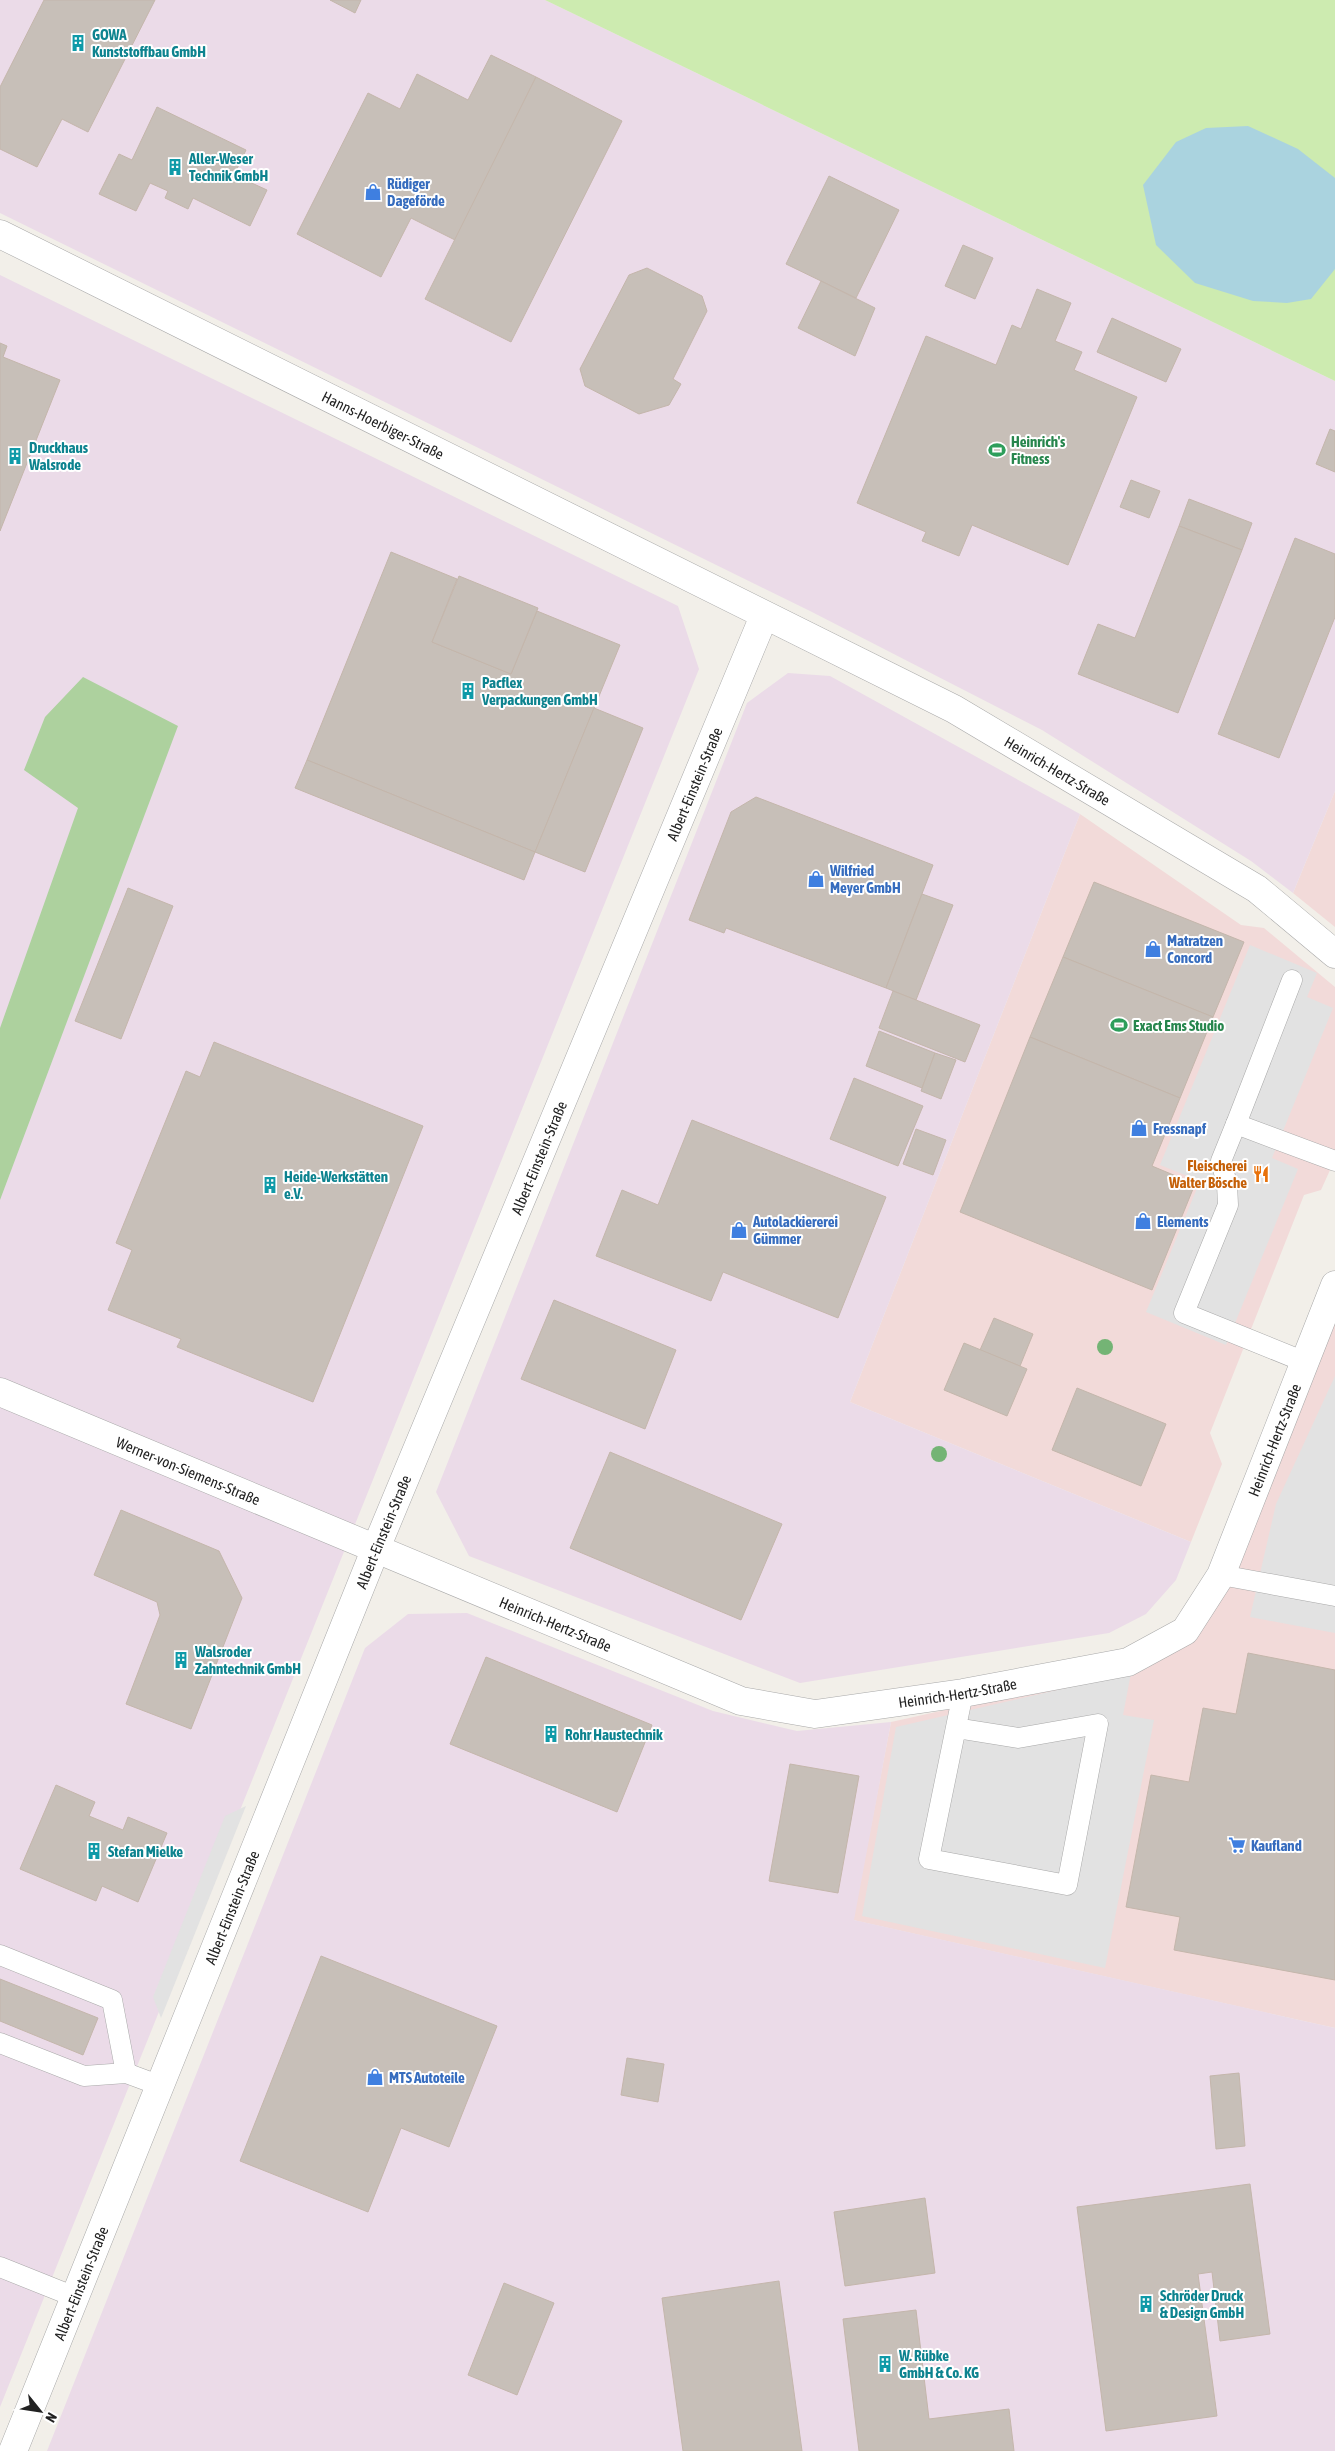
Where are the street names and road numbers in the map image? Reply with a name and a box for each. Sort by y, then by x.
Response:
street label: Hanns-Hoerbiger-Straße [319,387,447,462]
street label: Albert-Einstein-Straße [663,724,725,843]
street label: Heinrich-Hertz-Straße [1002,733,1113,808]
street label: Albert-Einstein-Straße [507,1098,570,1217]
street label: Heinrich-Hertz-Straße [1244,1381,1304,1499]
street label: Werner-von-Siemens-Straße [114,1433,263,1508]
street label: Albert-Einstein-Straße [352,1472,414,1591]
street label: Heinrich-Hertz-Straße [497,1593,614,1655]
street label: Heinrich-Hertz-Straße [897,1675,1018,1711]
street label: Albert-Einstein-Straße [201,1848,262,1967]
street label: Albert-Einstein-Straße [50,2223,111,2342]

